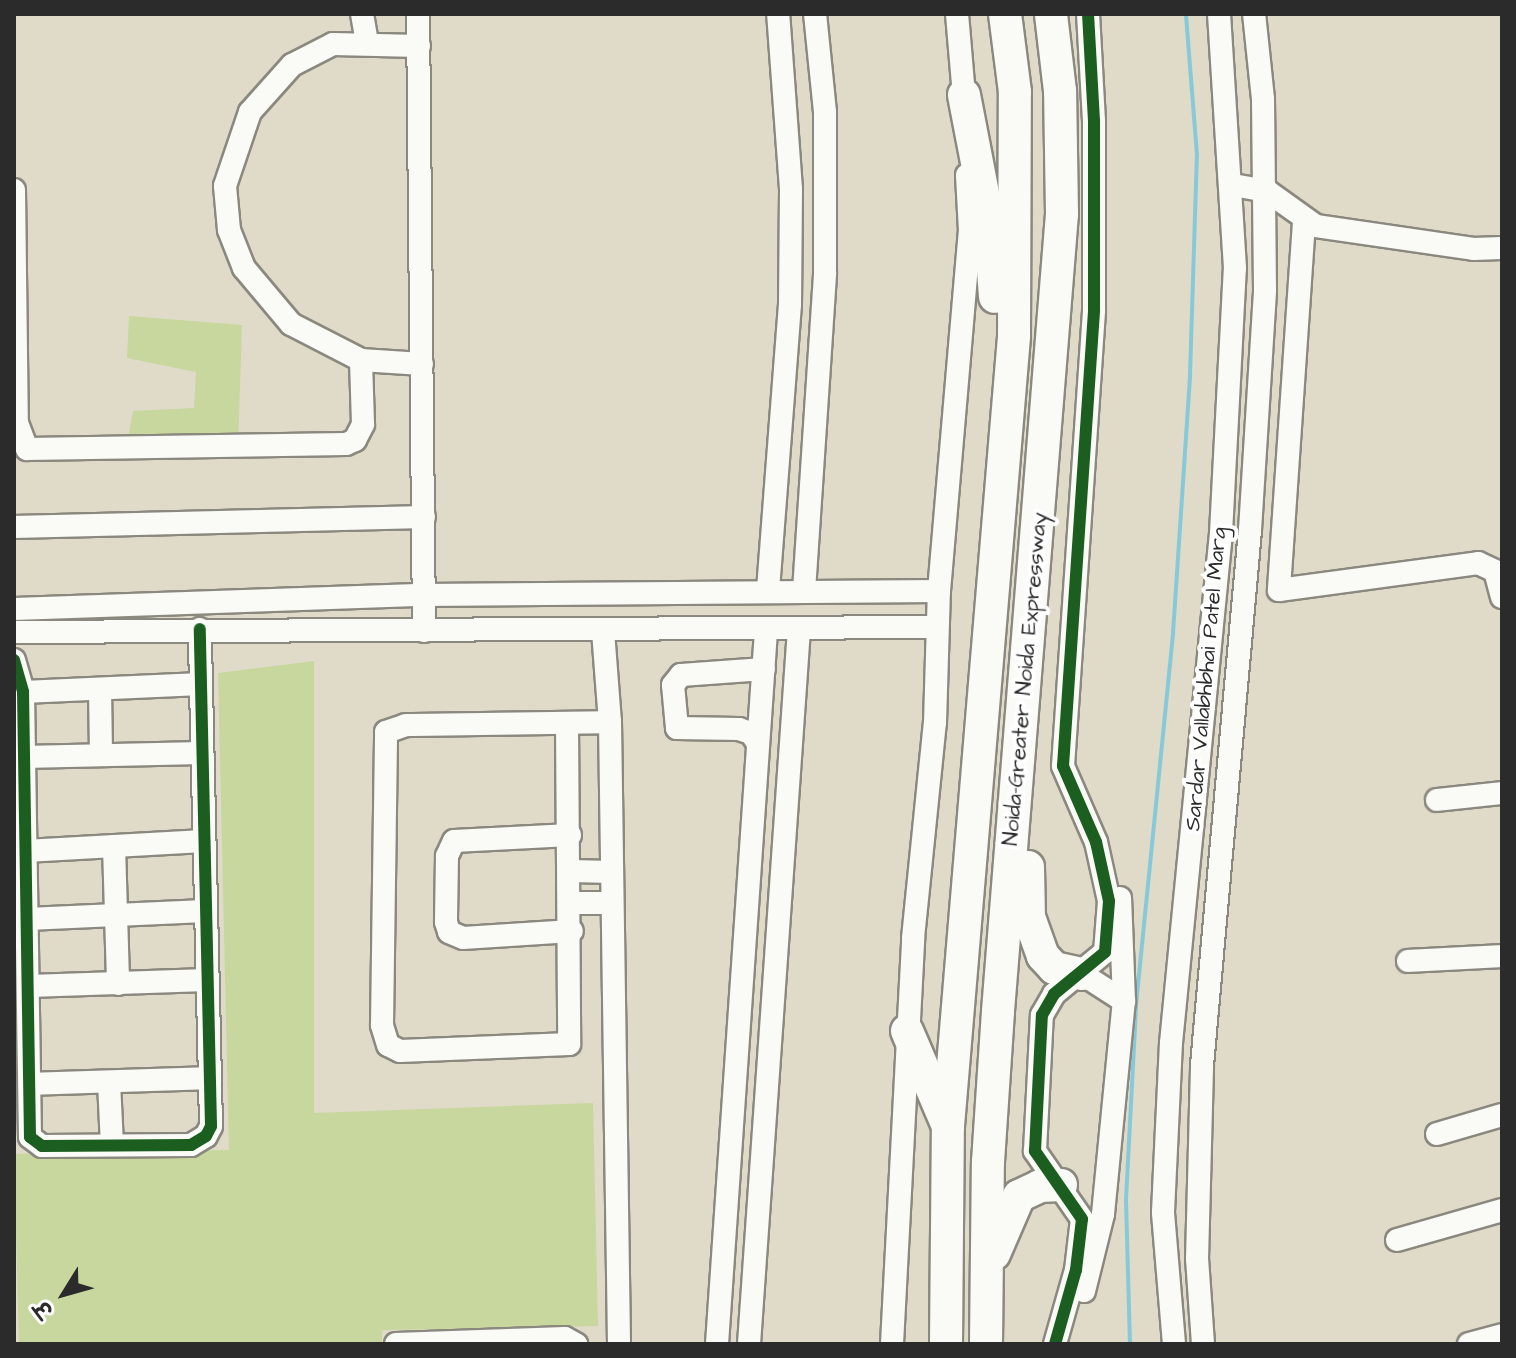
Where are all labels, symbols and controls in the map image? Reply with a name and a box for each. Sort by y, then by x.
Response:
street label: Noida-Greater Noida Expressway [997,511,1053,847]
street label: Sardar Vallabhbhai Patel Marg [1180,526,1232,832]
north arrow [24,1254,104,1334]
text: उ [28,1294,61,1324]

